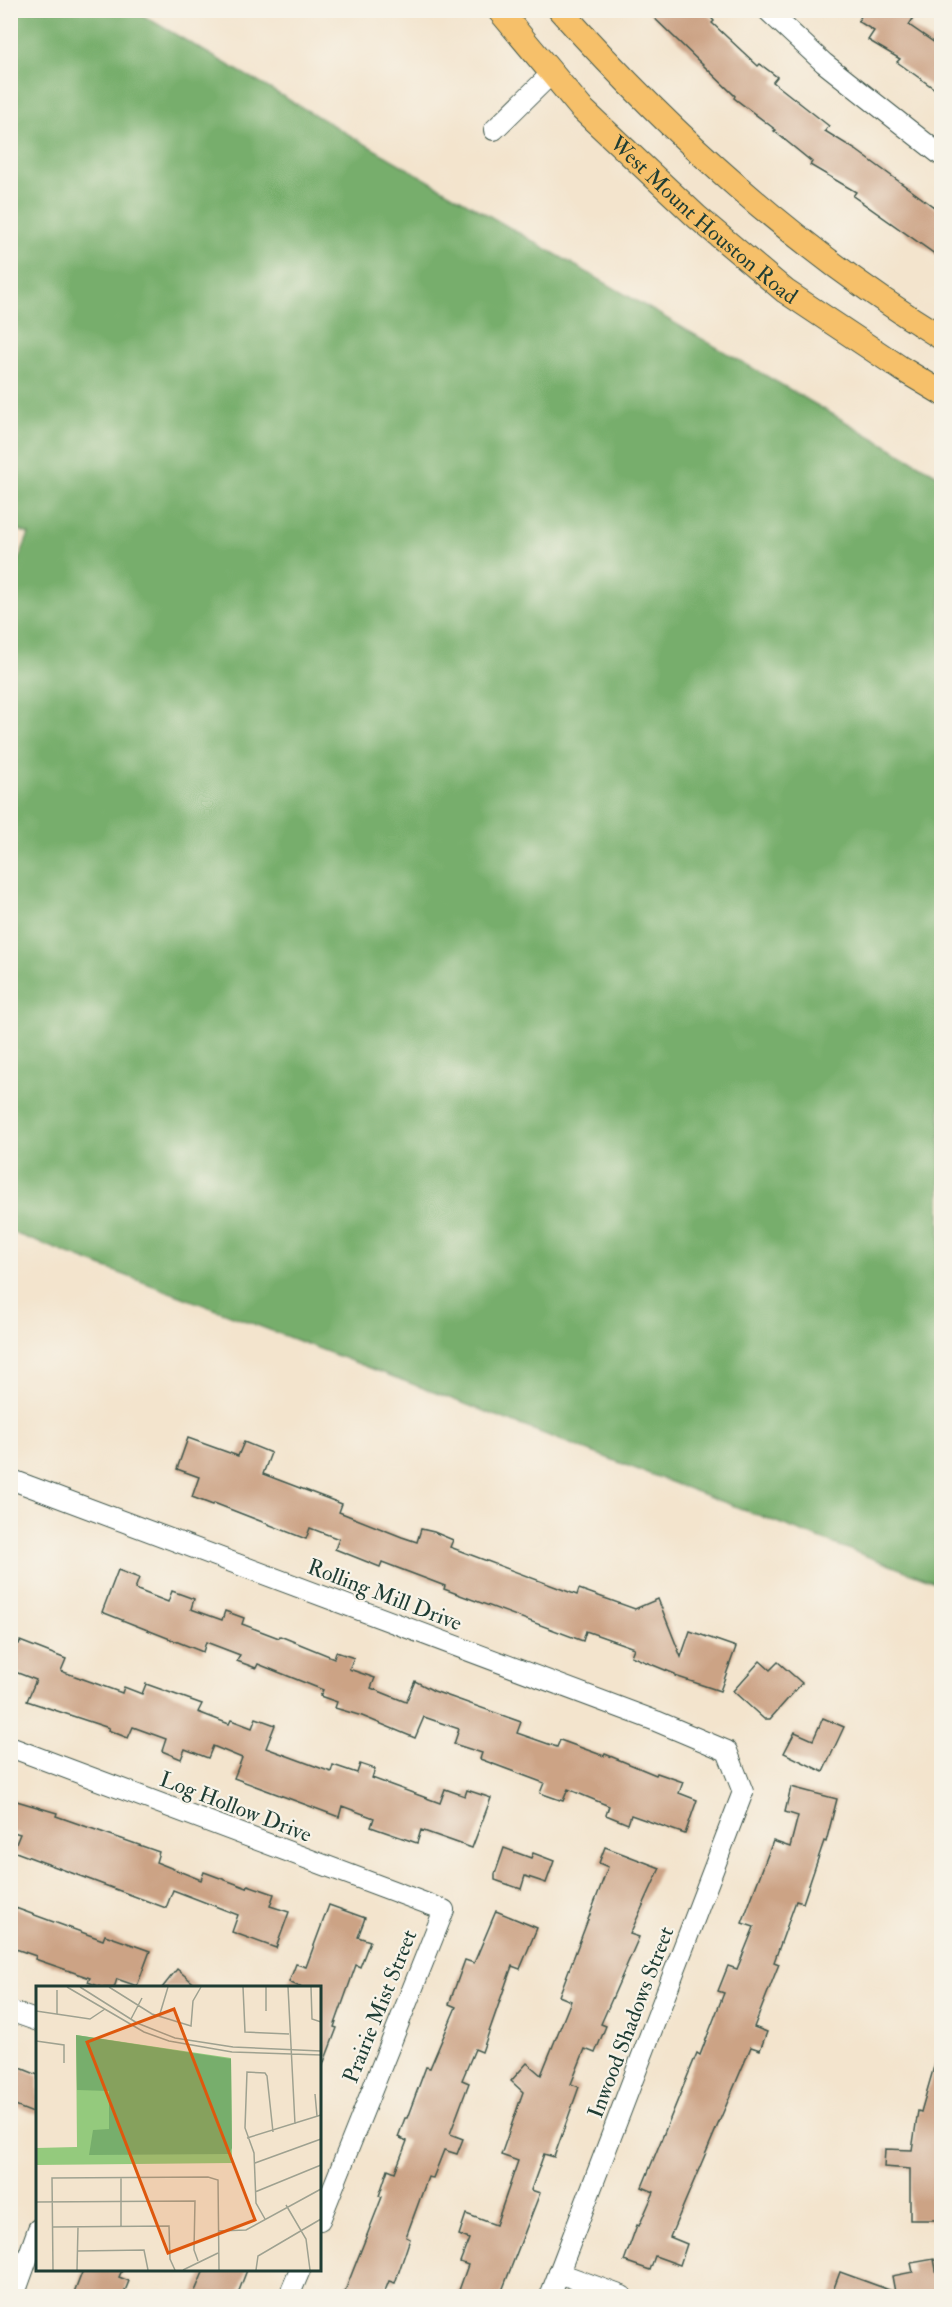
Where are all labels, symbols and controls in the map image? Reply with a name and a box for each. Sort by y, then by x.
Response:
street label: West Mount Houston Road [603,129,803,311]
street label: Rolling Mill Drive [303,1553,466,1637]
street label: Log Hollow Drive [156,1765,316,1849]
street label: Inwood Shadows Street [582,1923,680,2122]
street label: Prairie Mist Street [336,1926,423,2087]
inset map [36,1986,321,2271]

